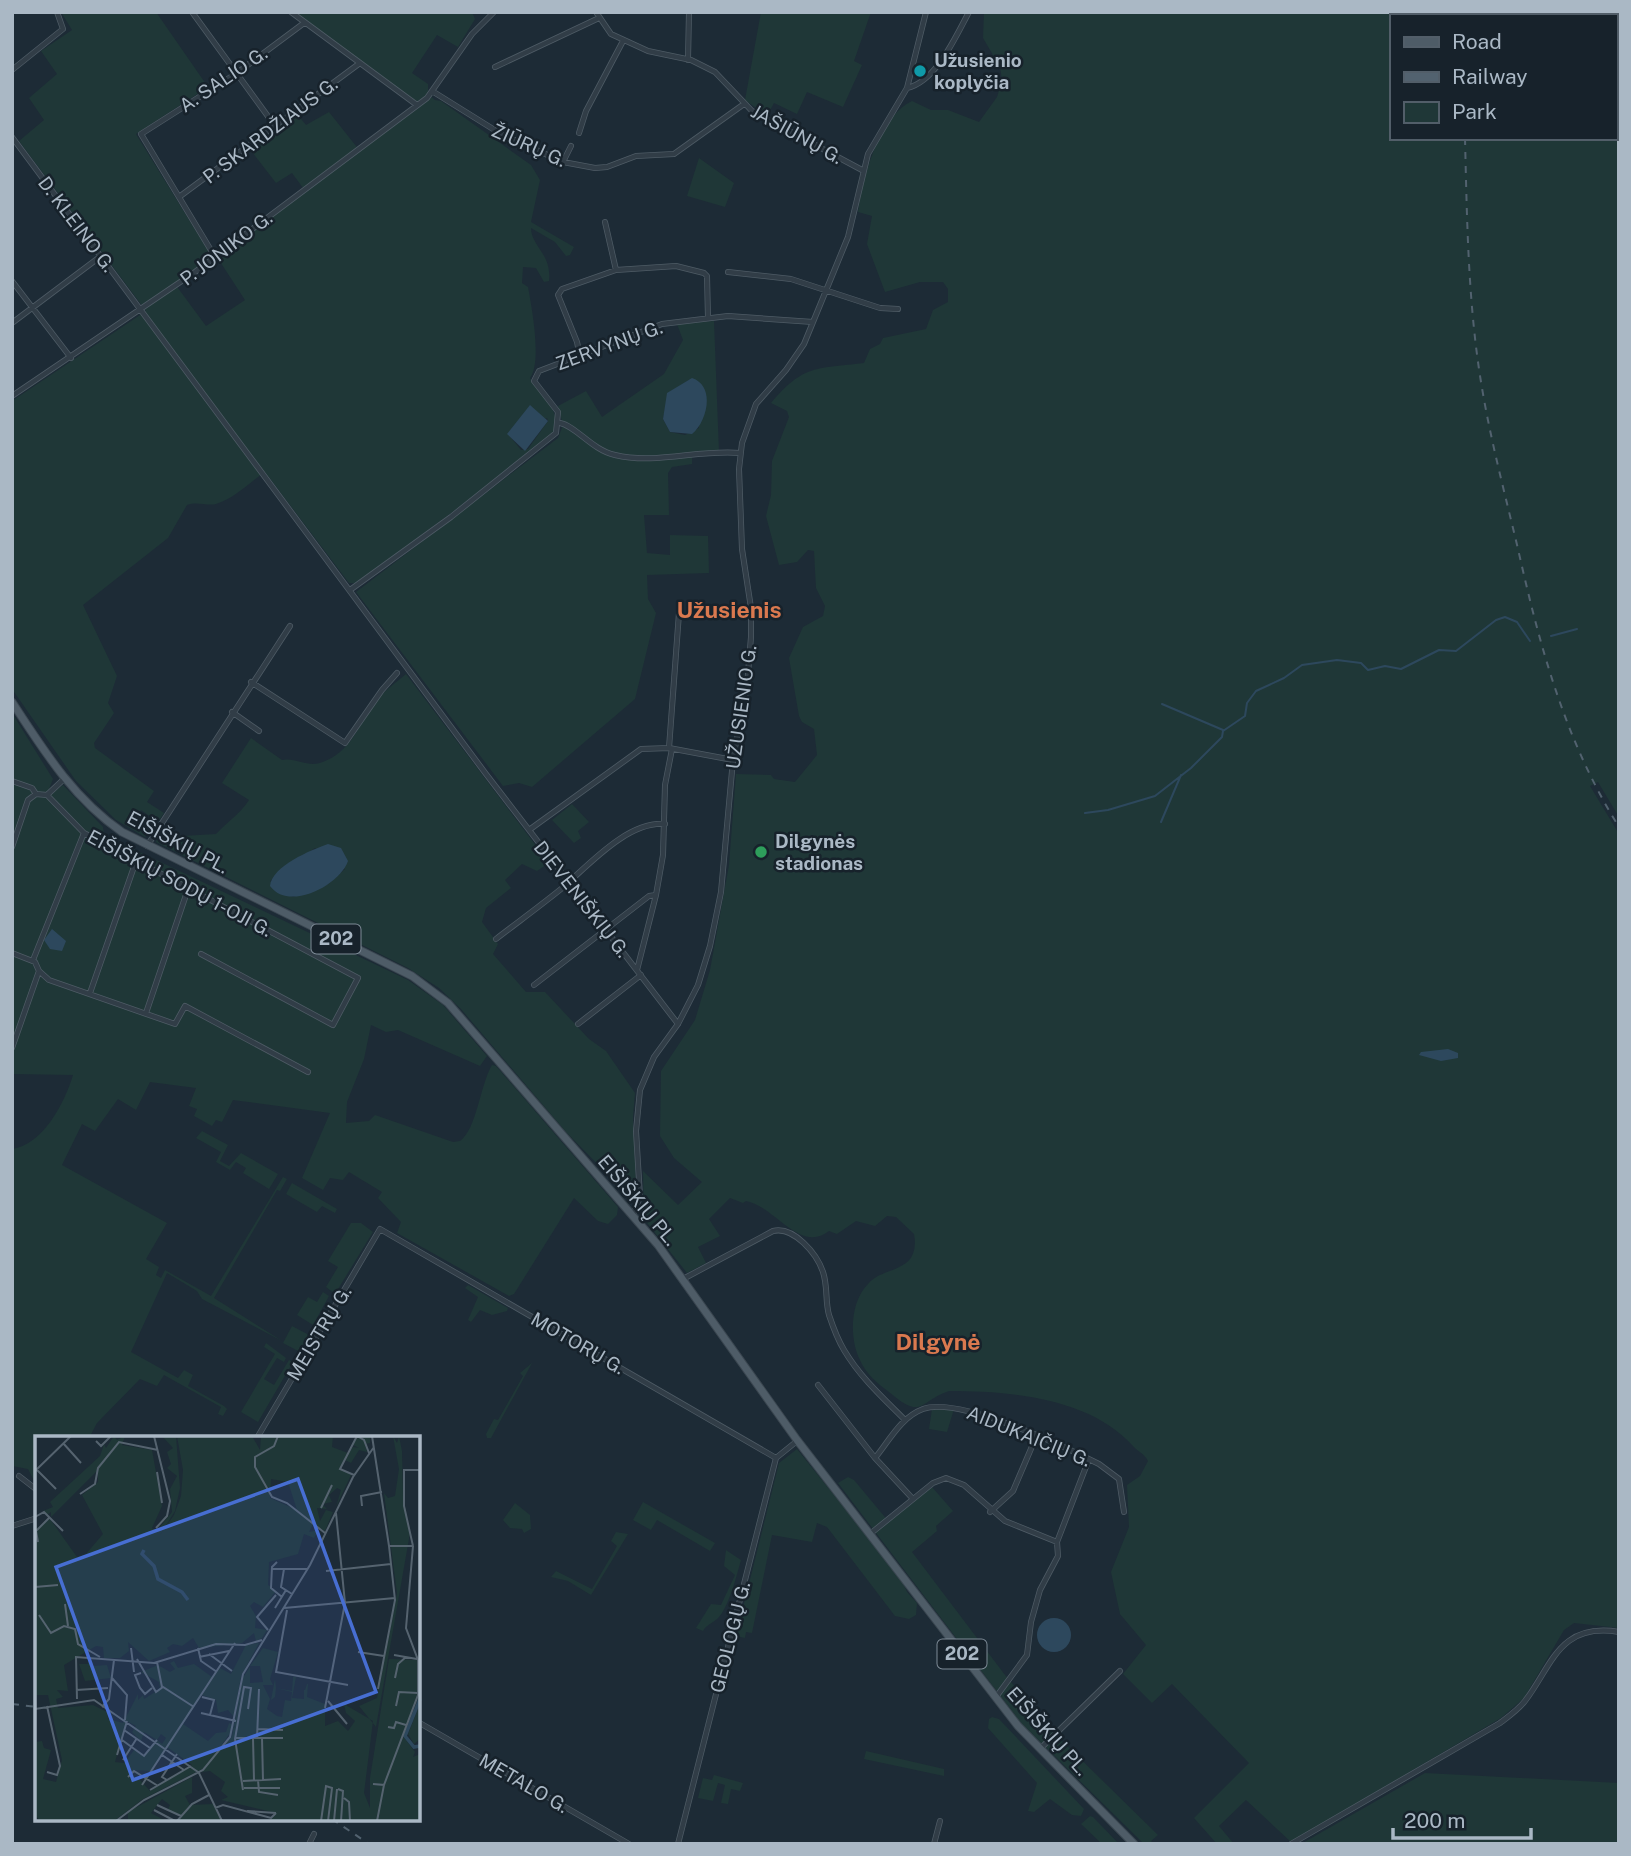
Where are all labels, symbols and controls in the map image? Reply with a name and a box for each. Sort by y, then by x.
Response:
legend [1390,14,1617,140]
text: Road [1452,29,1502,54]
street label: A. SALIO G. [175,42,271,116]
place label: Užusienio koplyčia [934,49,1022,93]
marker: Užusienio koplyčia [912,63,928,79]
text: Railway [1452,64,1528,89]
street label: P. SKARDŽIAUS G. [198,72,342,188]
text: Park [1452,99,1497,124]
street label: JAŠIŪNŲ G. [747,100,847,168]
street label: ŽIŪRŲ G. [488,119,570,171]
street label: D. KLEINO G. [34,172,120,276]
street label: P. JONIKO G. [176,206,276,290]
street label: ZERVYNŲ G. [553,316,665,374]
district label: Užusienis [676,596,782,623]
street label: UŽUSIENIO G. [721,643,761,771]
street label: EIŠIŠKIŲ PL. [124,806,232,878]
street label: EIŠIŠKIŲ SODŲ 1-OJI G. [84,825,276,941]
place label: Dilgynės stadionas [775,830,863,874]
street label: DIEVENIŠKIŲ G. [530,836,634,962]
marker: Dilgynės stadionas [753,844,769,860]
road number: 202 [312,924,360,954]
street label: EIŠIŠKIŲ PL. [594,1150,682,1250]
street label: MEISTRŲ G. [282,1282,356,1384]
street label: MOTORŲ G. [527,1307,629,1379]
district label: Dilgynė [895,1328,981,1355]
street label: AIDUKAIČIŲ G. [964,1401,1094,1471]
inset map [35,1436,420,1821]
street label: GEOLOGŲ G. [706,1579,754,1695]
road number: 202 [937,1639,986,1668]
street label: EIŠIŠKIŲ PL. [1002,1682,1094,1780]
street label: METALO G. [475,1749,573,1817]
scale bar [1393,1797,1531,1841]
text: 200 m [1404,1808,1465,1833]

